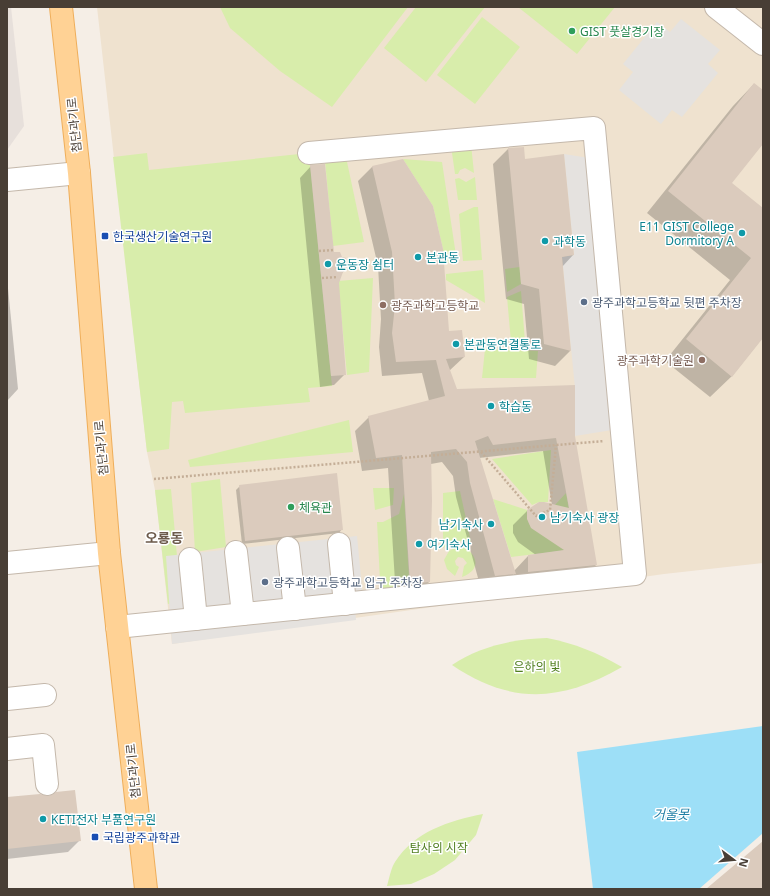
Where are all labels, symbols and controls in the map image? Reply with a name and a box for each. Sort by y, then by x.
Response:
place label: GIST 풋살경기장 [580,23,664,40]
marker: GIST 풋살경기장 [567,26,577,36]
street label: 첨단과기로 [63,97,85,153]
place label: E11 GIST College Dormitory A [639,218,734,249]
place label: 한국생산기술연구원 [113,228,212,245]
marker: E11 GIST College Dormitory A [737,228,747,238]
marker: 한국생산기술연구원 [100,231,110,241]
place label: 과학동 [553,233,586,250]
marker: 과학동 [540,236,550,246]
place label: 본관동 [426,249,459,266]
marker: 본관동 [413,252,423,262]
place label: 운동장 쉼터 [336,256,394,273]
marker: 운동장 쉼터 [323,259,333,269]
place label: 광주과학고등학교 뒷편 주차장 [592,294,742,311]
place label: 광주과학고등학교 [391,297,479,314]
marker: 광주과학고등학교 뒷편 주차장 [579,297,589,307]
marker: 광주과학고등학교 [378,300,388,310]
place label: 본관동연결통로 [464,336,541,353]
marker: 본관동연결통로 [451,339,461,349]
place label: 광주과학기술원 [617,352,694,369]
marker: 광주과학기술원 [697,355,707,365]
place label: 학습동 [499,398,532,415]
marker: 학습동 [486,401,496,411]
street label: 첨단과기로 [90,420,112,476]
place label: 체육관 [299,499,332,516]
marker: 체육관 [286,502,296,512]
place label: 남기숙사 광장 [550,509,619,526]
marker: 남기숙사 광장 [537,512,547,522]
place label: 남기숙사 [439,516,483,533]
marker: 남기숙사 [486,519,496,529]
district label: 오룡동 [145,528,183,547]
place label: 여기숙사 [427,536,471,553]
marker: 여기숙사 [414,539,424,549]
place label: 광주과학고등학교 입구 주차장 [273,574,423,591]
marker: 광주과학고등학교 입구 주차장 [260,577,270,587]
park label: 은하의 빛 [513,658,561,675]
street label: 첨단과기로 [122,743,144,799]
water label: 거울못 [653,805,690,823]
place label: KETI전자 부품연구원 [51,811,156,828]
marker: KETI전자 부품연구원 [38,814,48,824]
place label: 국립광주과학관 [103,829,180,846]
marker: 국립광주과학관 [90,832,100,842]
park label: 탐사의 시작 [410,839,468,856]
north arrow [714,840,754,880]
text: N [736,857,753,869]

